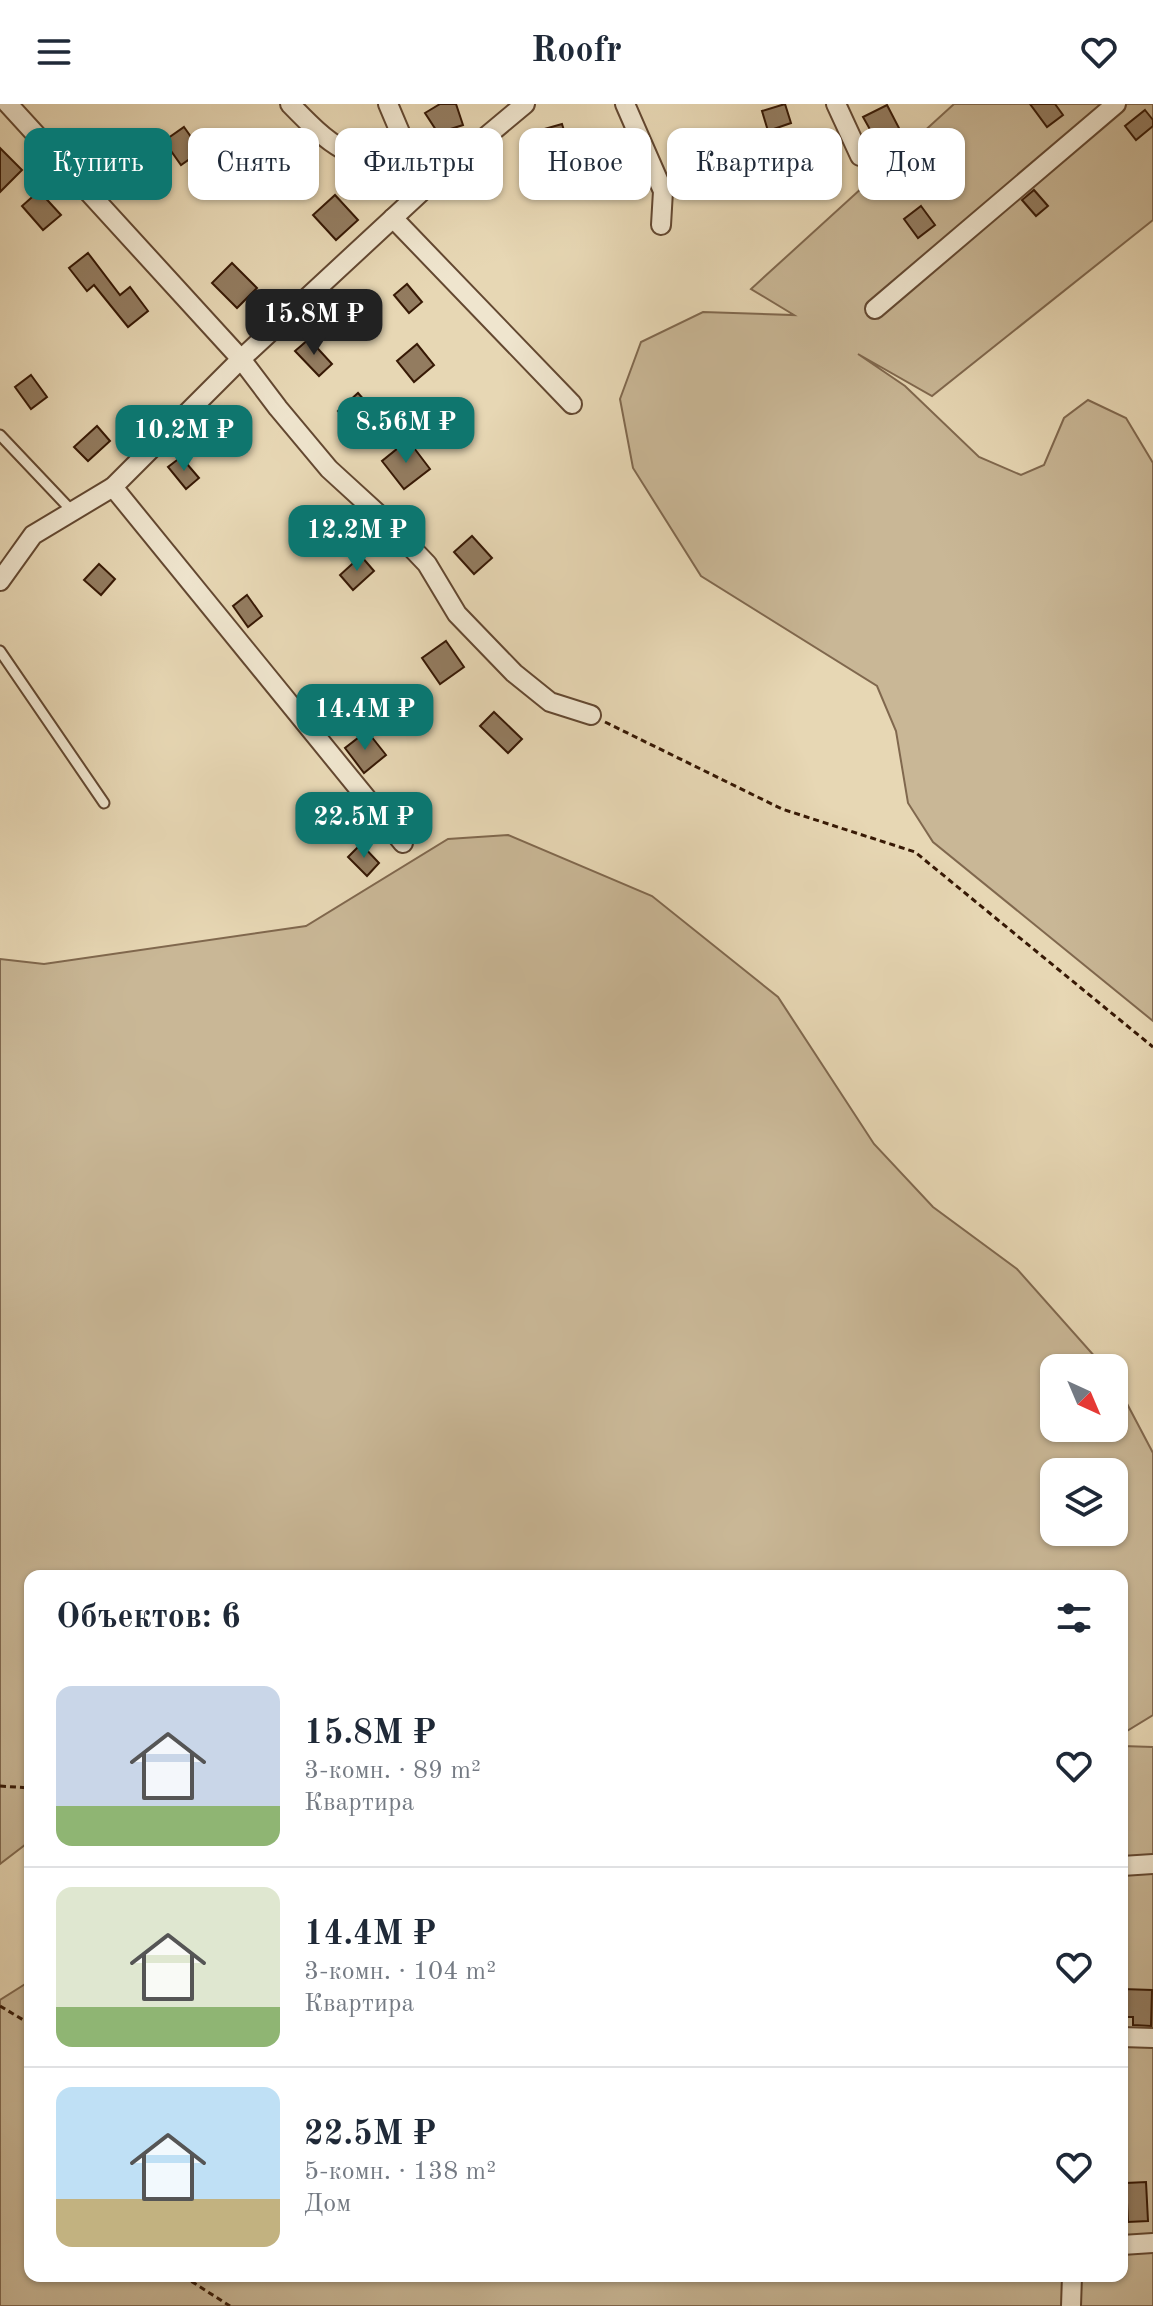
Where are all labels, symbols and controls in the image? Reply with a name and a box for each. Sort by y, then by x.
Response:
icon: menu [32,30,76,74]
icon: heart [1077,30,1121,74]
text: Roofr [531,34,622,70]
chip: Купить [24,128,172,200]
chip: Снять [188,128,319,200]
chip: Фильтры [335,128,503,200]
chip: Новое [519,128,651,200]
chip: Квартира [667,128,842,200]
chip: Дом [858,128,965,200]
pin: 15.8M ₽ [240,289,388,357]
text: 15.8M ₽ [263,302,365,328]
pin: 8.56M ₽ [332,397,480,465]
pin: 10.2M ₽ [110,405,258,473]
text: 8.56M ₽ [355,410,457,436]
text: 10.2M ₽ [133,418,235,444]
pin: 12.2M ₽ [283,505,431,573]
text: 12.2M ₽ [306,518,408,544]
pin: 14.4M ₽ [291,684,439,752]
text: 14.4M ₽ [314,697,416,723]
pin: 22.5M ₽ [290,792,438,860]
text: 22.5M ₽ [313,805,415,831]
north arrow [1040,1354,1128,1442]
map controls [1040,1354,1128,1546]
button: layers [1040,1458,1128,1546]
icon: filters [1052,1596,1096,1640]
text: Объектов: 6 [56,1601,241,1635]
text: 15.8M ₽ [304,1717,436,1751]
icon: home [120,1718,216,1814]
icon: heart [1052,1744,1096,1788]
text: 3-комн. · 89 m² [304,1758,481,1784]
text: Квартира [304,1790,414,1816]
text: 14.4M ₽ [304,1918,436,1952]
icon: home [120,1919,216,2015]
icon: heart [1052,1945,1096,1989]
text: 3-комн. · 104 m² [304,1959,496,1985]
text: Квартира [304,1991,414,2017]
text: 22.5M ₽ [304,2118,436,2152]
icon: home [120,2119,216,2215]
icon: heart [1052,2145,1096,2189]
text: 5-комн. · 138 m² [304,2159,496,2185]
text: Дом [304,2191,351,2217]

